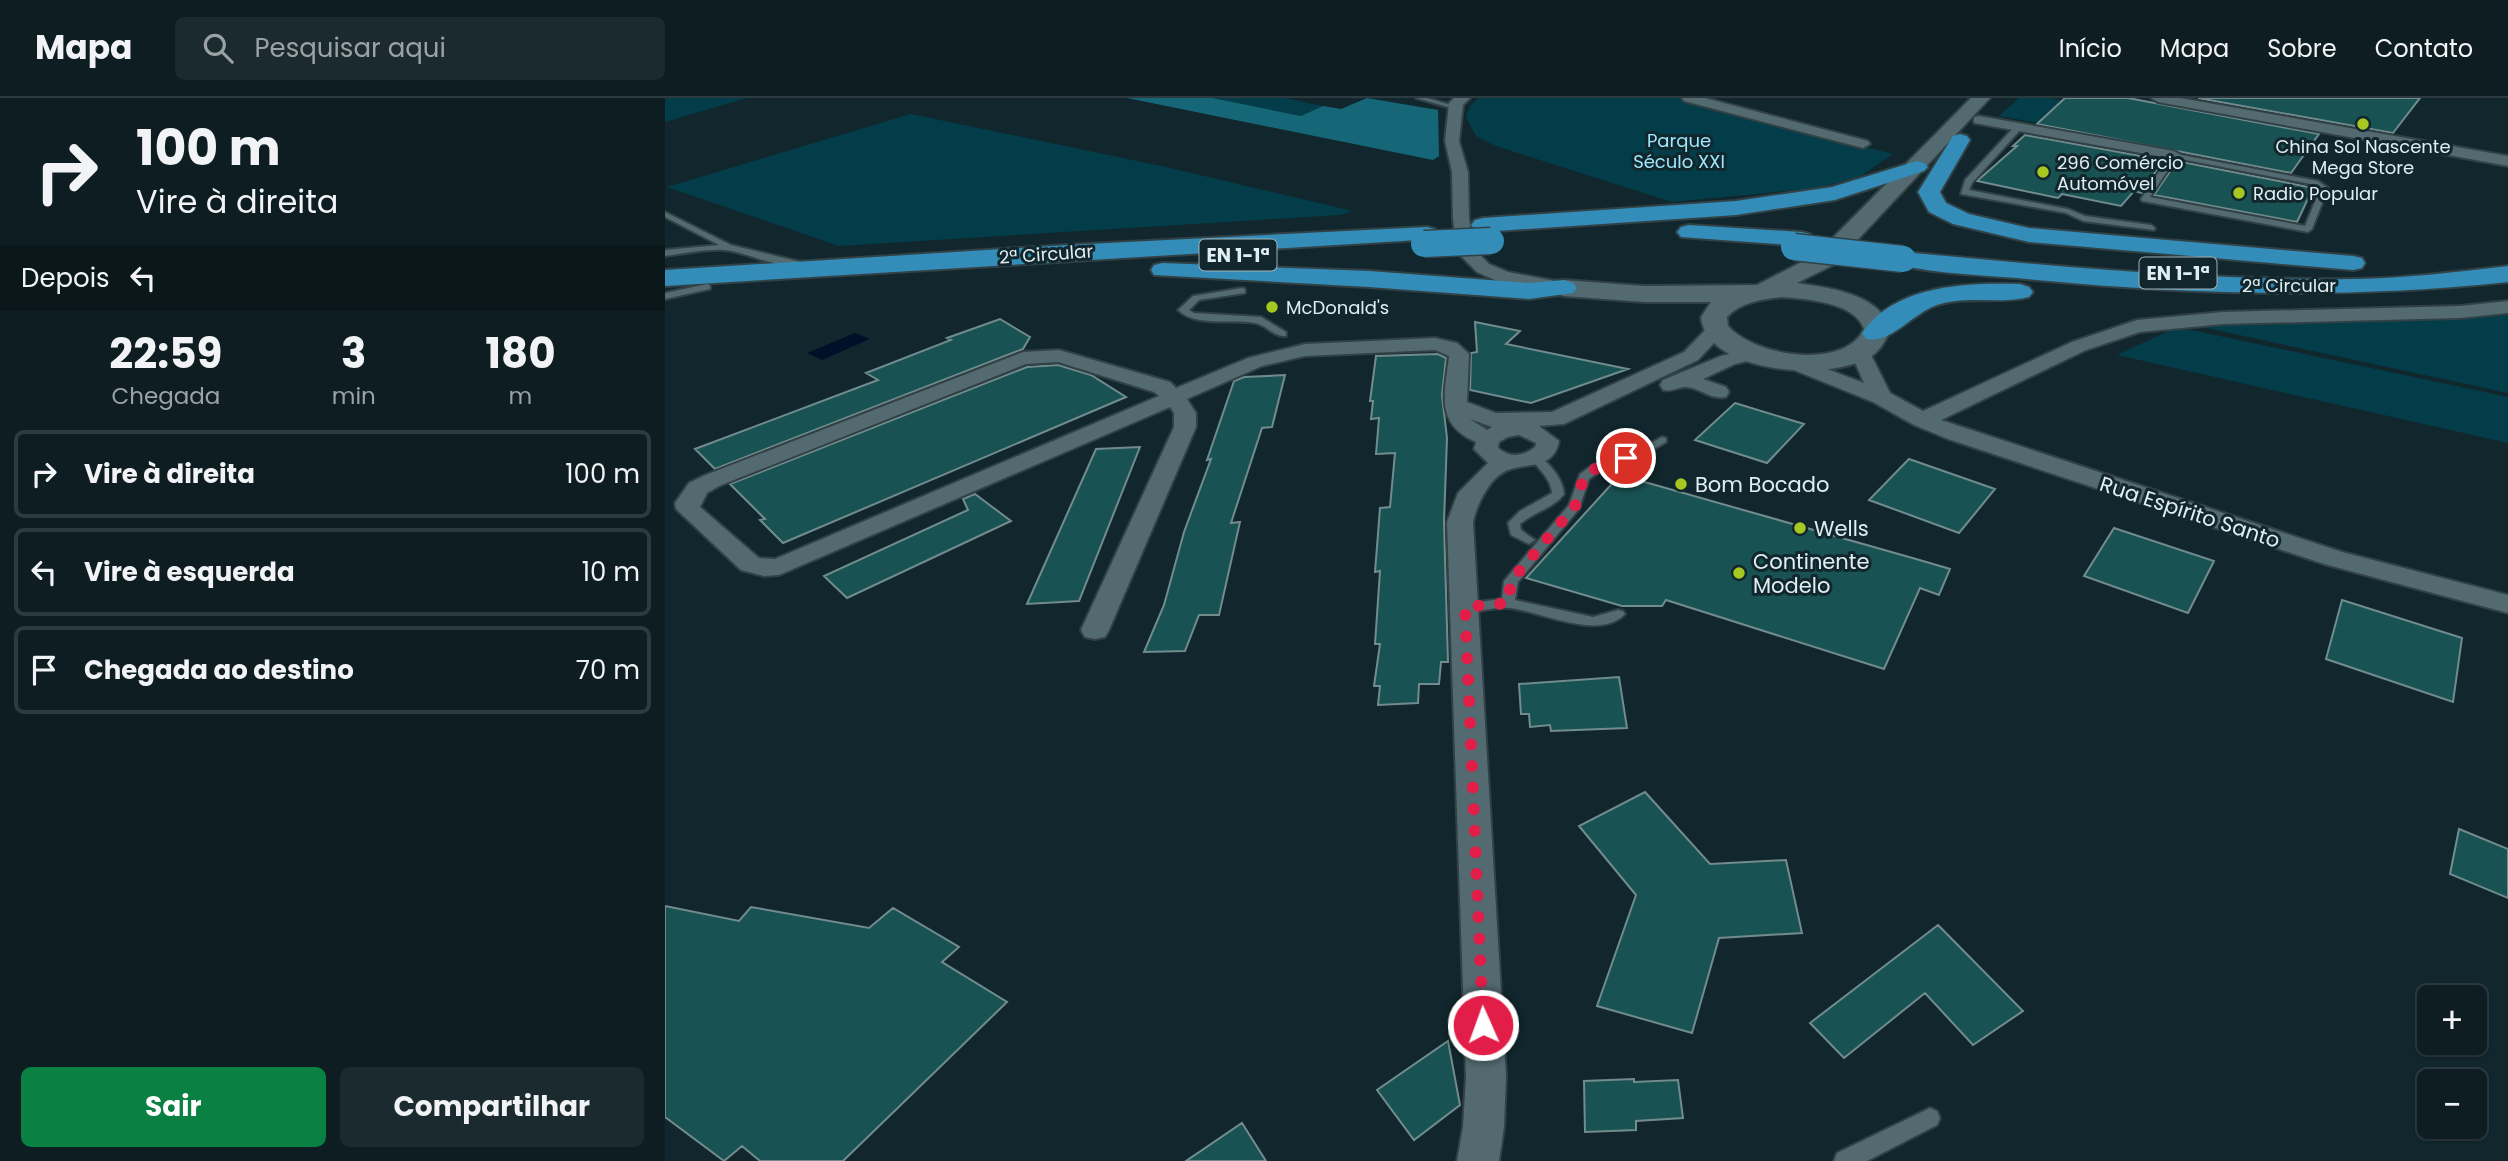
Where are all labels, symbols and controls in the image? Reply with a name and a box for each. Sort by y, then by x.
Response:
search box [175,17,665,80]
text: Mapa [35,24,133,71]
icon: search [199,29,237,67]
text: Pesquisar aqui [255,30,446,66]
text: Início [2059,32,2122,65]
text: Mapa [2160,32,2229,65]
text: Sobre [2267,32,2337,65]
text: Contato [2375,32,2473,65]
text: 100 m [136,114,281,182]
marker: China Sol Nascente Mega Store [2355,116,2371,132]
icon: right [21,126,112,217]
park label: Parque Século XXI [1633,128,1725,174]
place label: China Sol Nascente Mega Store [2275,134,2451,180]
place label: 296 Comércio Automóvel [2057,150,2184,196]
marker: 296 Comércio Automóvel [2035,164,2051,180]
text: Vire à direita [136,179,338,224]
place label: Radio Popular [2253,181,2378,206]
marker: Radio Popular [2231,185,2247,201]
street label: 2ª Circular [998,238,1094,270]
road number: EN 1-1ª [1199,239,1277,270]
road number: EN 1-1ª [2139,258,2217,288]
icon: left [124,259,162,297]
text: Depois [21,260,110,296]
street label: 2ª Circular [2242,273,2336,298]
place label: McDonald's [1286,295,1389,320]
marker: McDonald's [1264,299,1280,315]
text: 22:59 [109,324,222,383]
text: 3 [341,324,367,383]
text: 180 [485,324,556,383]
text: Chegada [111,380,220,412]
text: min [332,380,376,412]
text: m [509,380,532,412]
pin [1596,428,1656,488]
icon: arrive [1607,439,1645,477]
icon: right [25,455,63,493]
text: Vire à direita [84,456,255,492]
text: 100 m [565,456,640,492]
street label: Rua Espírito Santo [2096,469,2284,555]
place label: Bom Bocado [1695,470,1829,499]
marker: Bom Bocado [1673,476,1689,492]
place label: Wells [1814,514,1869,543]
marker: Wells [1792,520,1808,536]
place label: Continente Modelo [1753,547,1869,600]
icon: left [25,553,63,591]
text: Vire à esquerda [84,554,295,590]
text: 10 m [582,554,640,590]
marker: Continente Modelo [1731,565,1747,581]
icon: arrive [25,651,63,689]
text: Chegada ao destino [84,652,354,688]
text: 70 m [576,652,640,688]
map controls [2417,985,2487,1139]
button: + [2417,985,2487,1055]
position arrow [1446,988,1520,1062]
button: Sair [21,1067,326,1147]
button: Compartilhar [340,1067,644,1147]
button: − [2417,1069,2487,1139]

